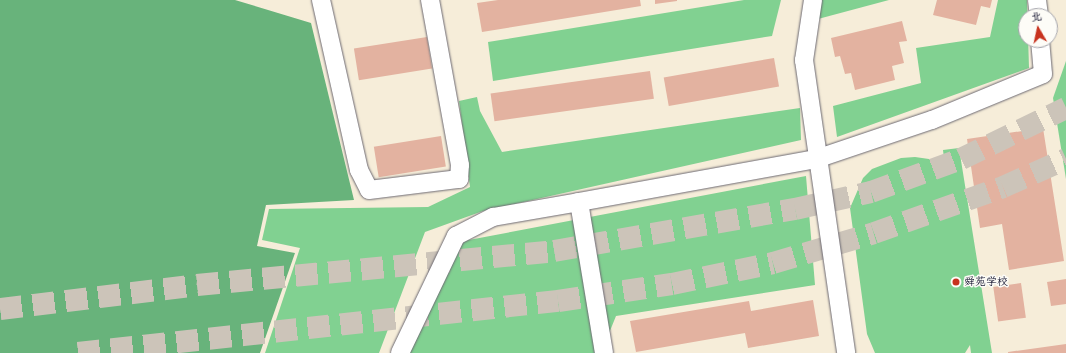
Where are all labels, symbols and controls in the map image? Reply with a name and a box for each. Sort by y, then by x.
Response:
text: 北 [1029,6,1043,27]
north arrow [1018,8,1058,48]
place label: 舜苑学校 [964,275,1008,289]
marker: 舜苑学校 [951,277,961,287]

